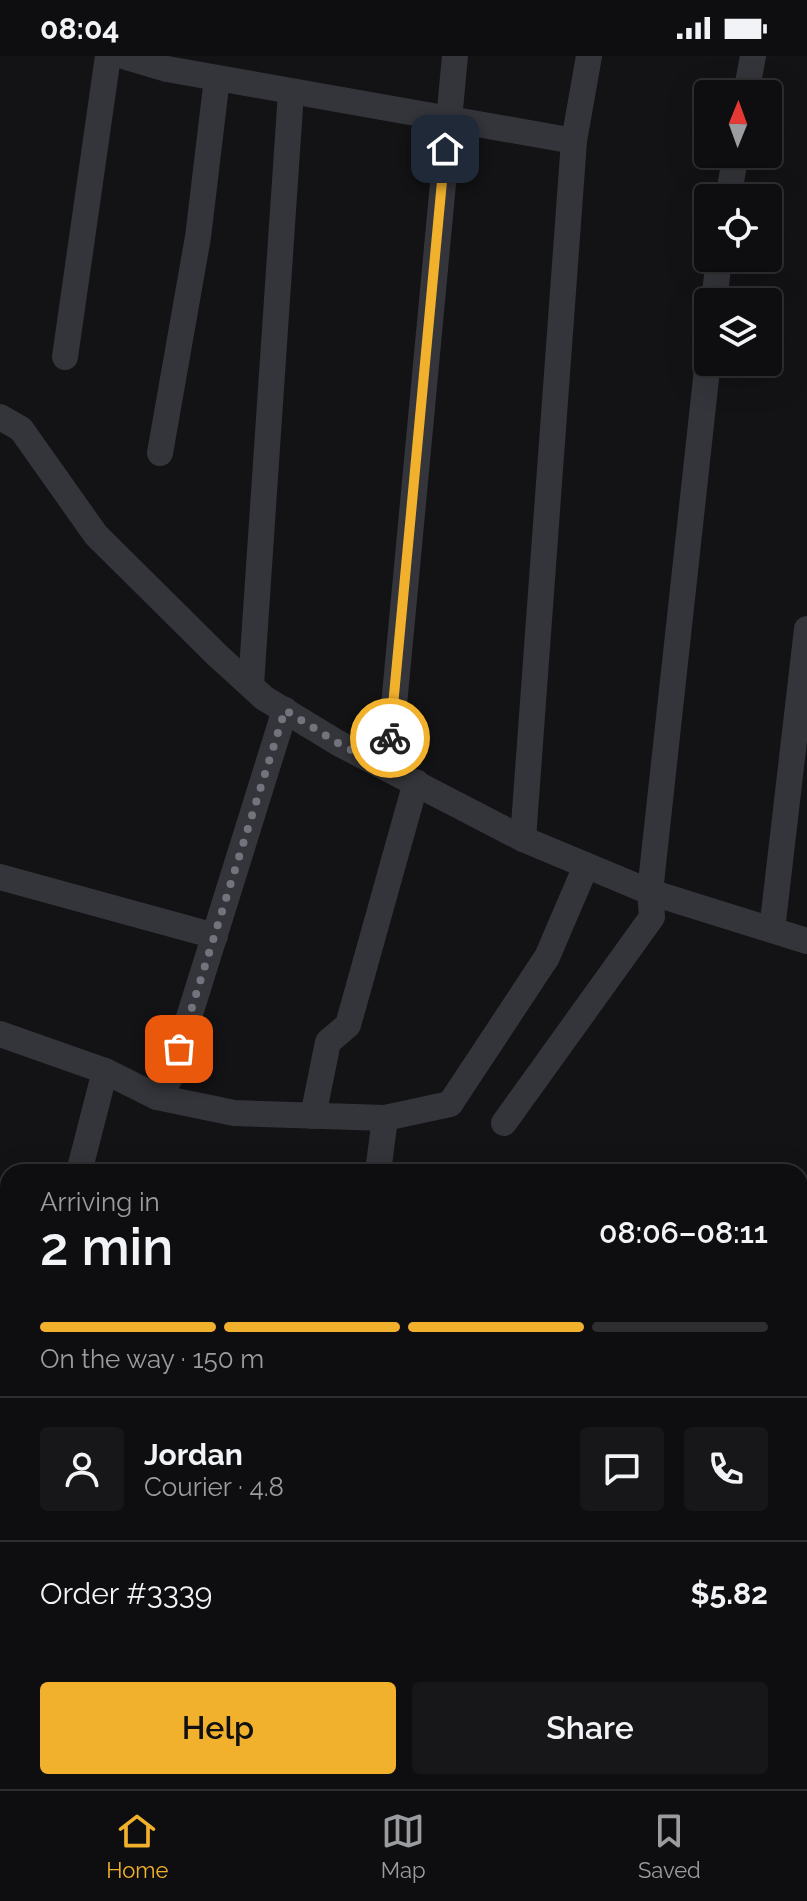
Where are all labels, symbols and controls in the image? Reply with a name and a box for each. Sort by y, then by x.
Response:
text: 08:04 [40,11,120,46]
north arrow [694,80,782,168]
map controls [694,80,782,376]
pin [411,115,479,183]
icon: home [423,127,467,171]
button: locate [694,184,782,272]
button: layers [694,288,782,376]
courier [350,698,430,778]
icon: bike [368,716,412,760]
pin [145,1015,213,1083]
icon: bag [157,1027,201,1071]
text: Arriving in [40,1187,160,1217]
text: 08:06–08:11 [599,1215,768,1250]
text: 2 min [40,1216,173,1277]
text: On the way · 150 m [40,1344,264,1374]
button: person [40,1427,124,1511]
button: chat [580,1427,664,1511]
button: phone [684,1427,768,1511]
text: Jordan [144,1437,243,1472]
text: Courier · 4.8 [144,1472,284,1502]
text: Order #3339 [40,1576,212,1611]
text: $5.82 [691,1576,768,1611]
button: Help [40,1682,396,1774]
button: Share [412,1682,768,1774]
tab: Home [106,1809,168,1883]
tab: Map [381,1809,426,1883]
tab: Saved [638,1809,701,1883]

